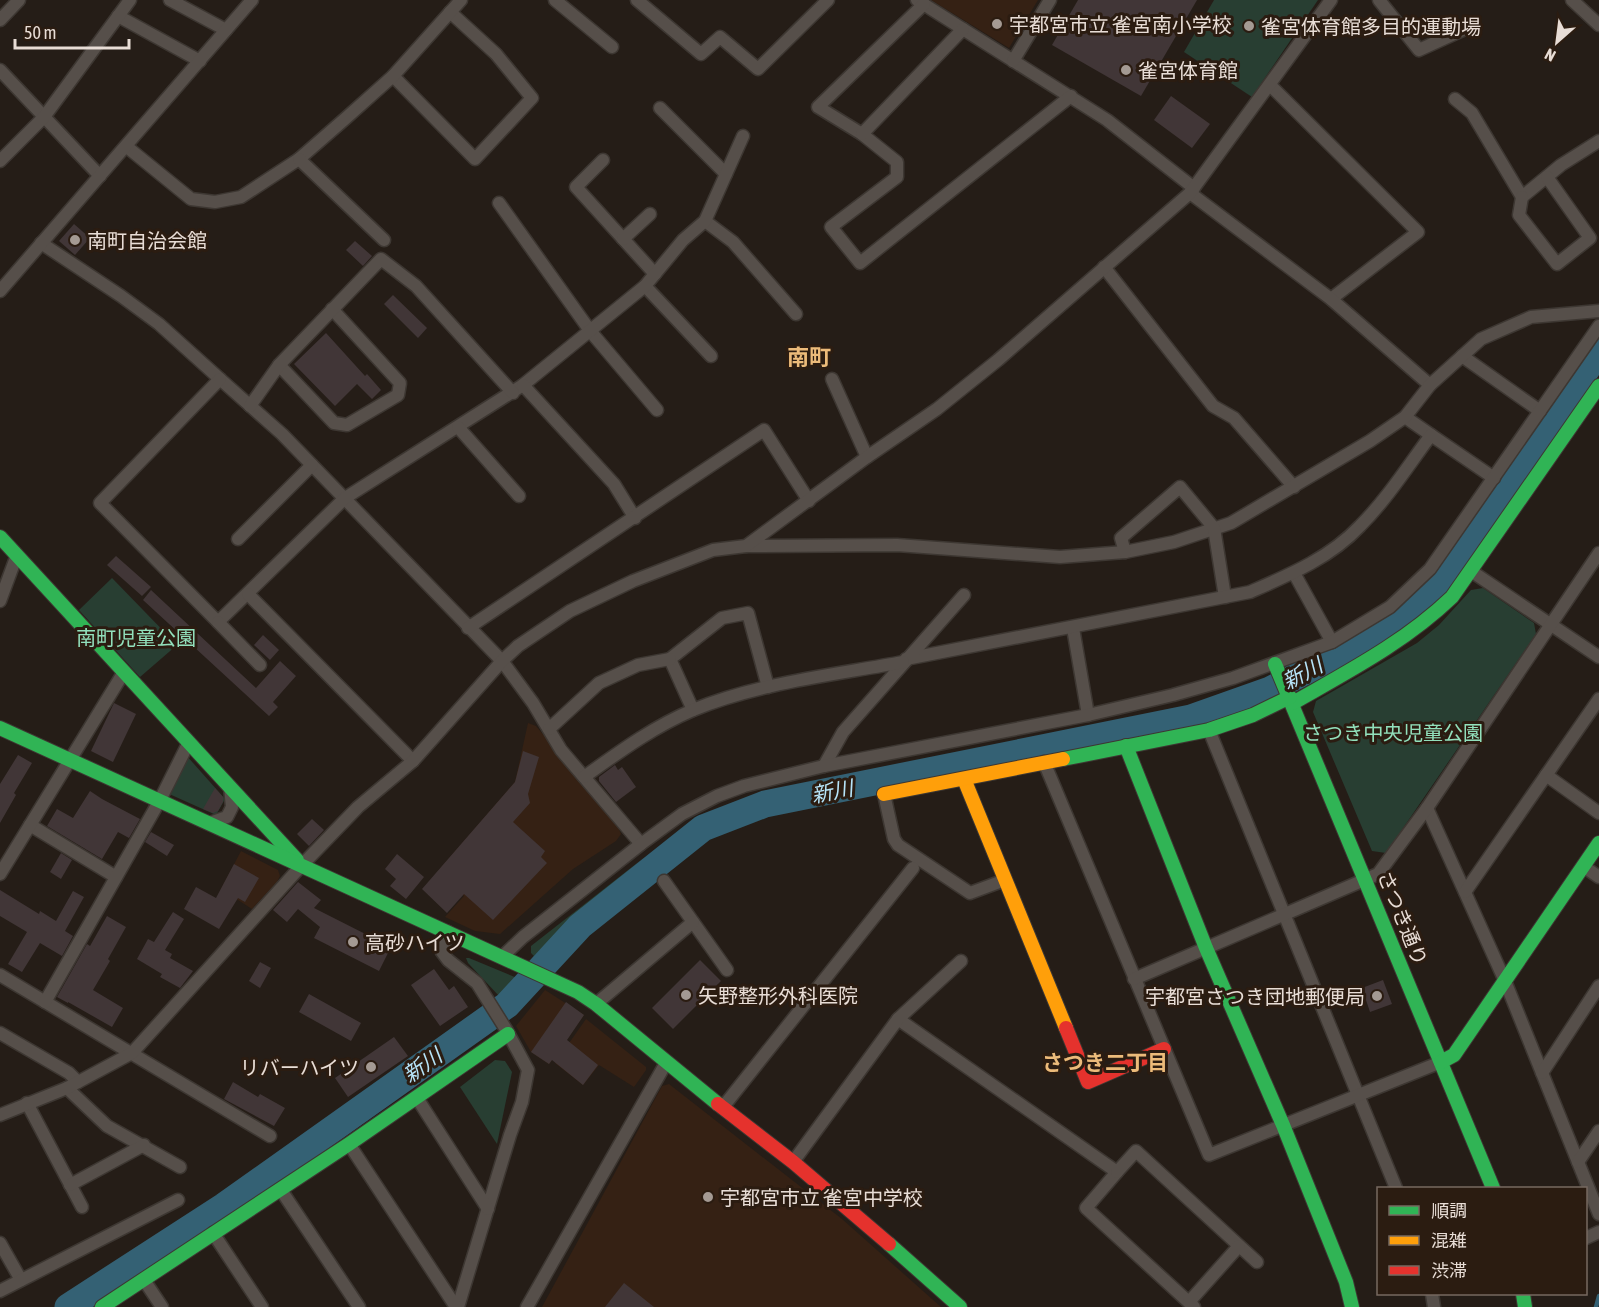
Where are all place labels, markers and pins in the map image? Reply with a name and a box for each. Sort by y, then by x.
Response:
place label: 宇都宮市立 雀宮南小学校 [1009,13,1232,36]
place label: 雀宮体育館多目的運動場 [1261,15,1481,38]
marker: 宇都宮市立 雀宮南小学校 [990,17,1004,31]
marker: 雀宮体育館多目的運動場 [1242,19,1256,33]
place label: 雀宮体育館 [1138,59,1238,82]
marker: 雀宮体育館 [1119,63,1133,77]
place label: 南町自治会館 [87,229,207,252]
marker: 南町自治会館 [68,233,82,247]
place label: 高砂ハイツ [365,931,465,954]
marker: 高砂ハイツ [346,935,360,949]
place label: 矢野整形外科医院 [698,984,858,1007]
place label: 宇都宮さつき団地郵便局 [1145,985,1365,1008]
marker: 矢野整形外科医院 [679,988,693,1002]
marker: 宇都宮さつき団地郵便局 [1370,989,1384,1003]
place label: リバーハイツ [240,1056,359,1079]
marker: リバーハイツ [364,1060,378,1074]
place label: 宇都宮市立 雀宮中学校 [720,1186,923,1209]
marker: 宇都宮市立 雀宮中学校 [701,1190,715,1204]

